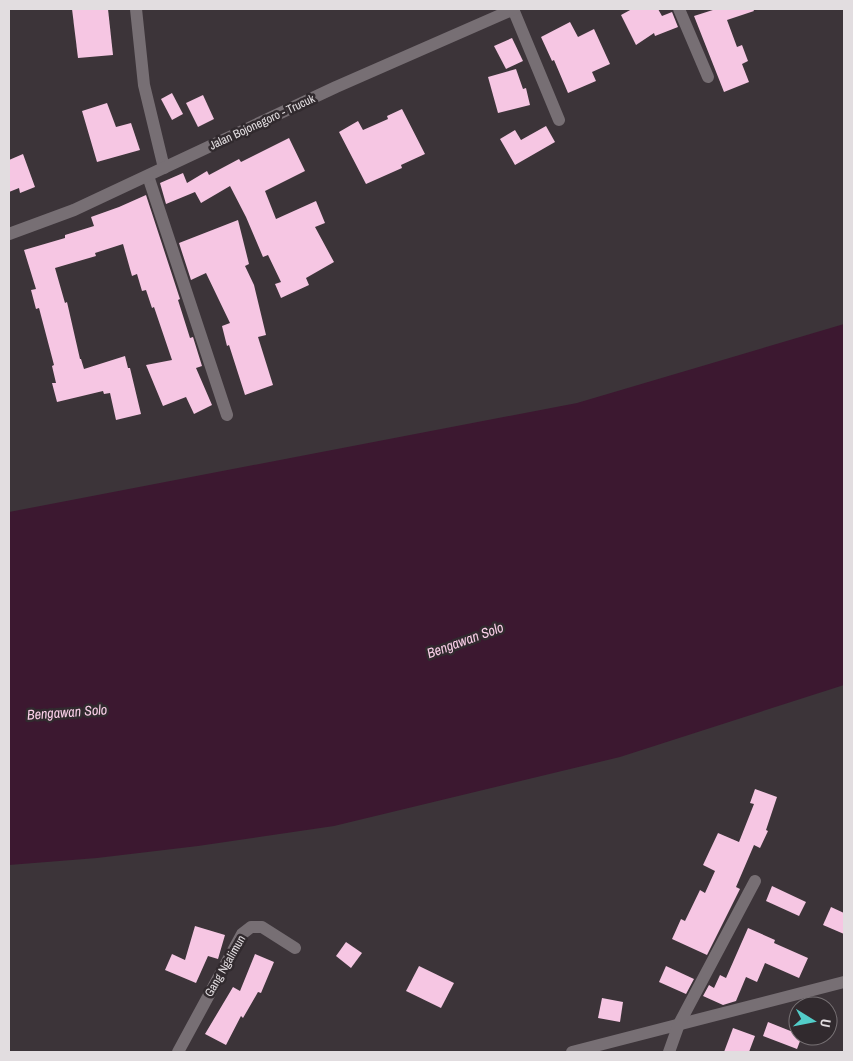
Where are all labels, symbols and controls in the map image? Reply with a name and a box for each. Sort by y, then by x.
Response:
street label: Jalan Bojonegoro - Trucuk [207,90,318,154]
water label: Bengawan Solo [424,618,506,662]
water label: Bengawan Solo [26,700,108,724]
street label: Gang Ngalimun [201,932,249,1000]
north arrow [788,996,838,1046]
text: U [816,1018,835,1029]

